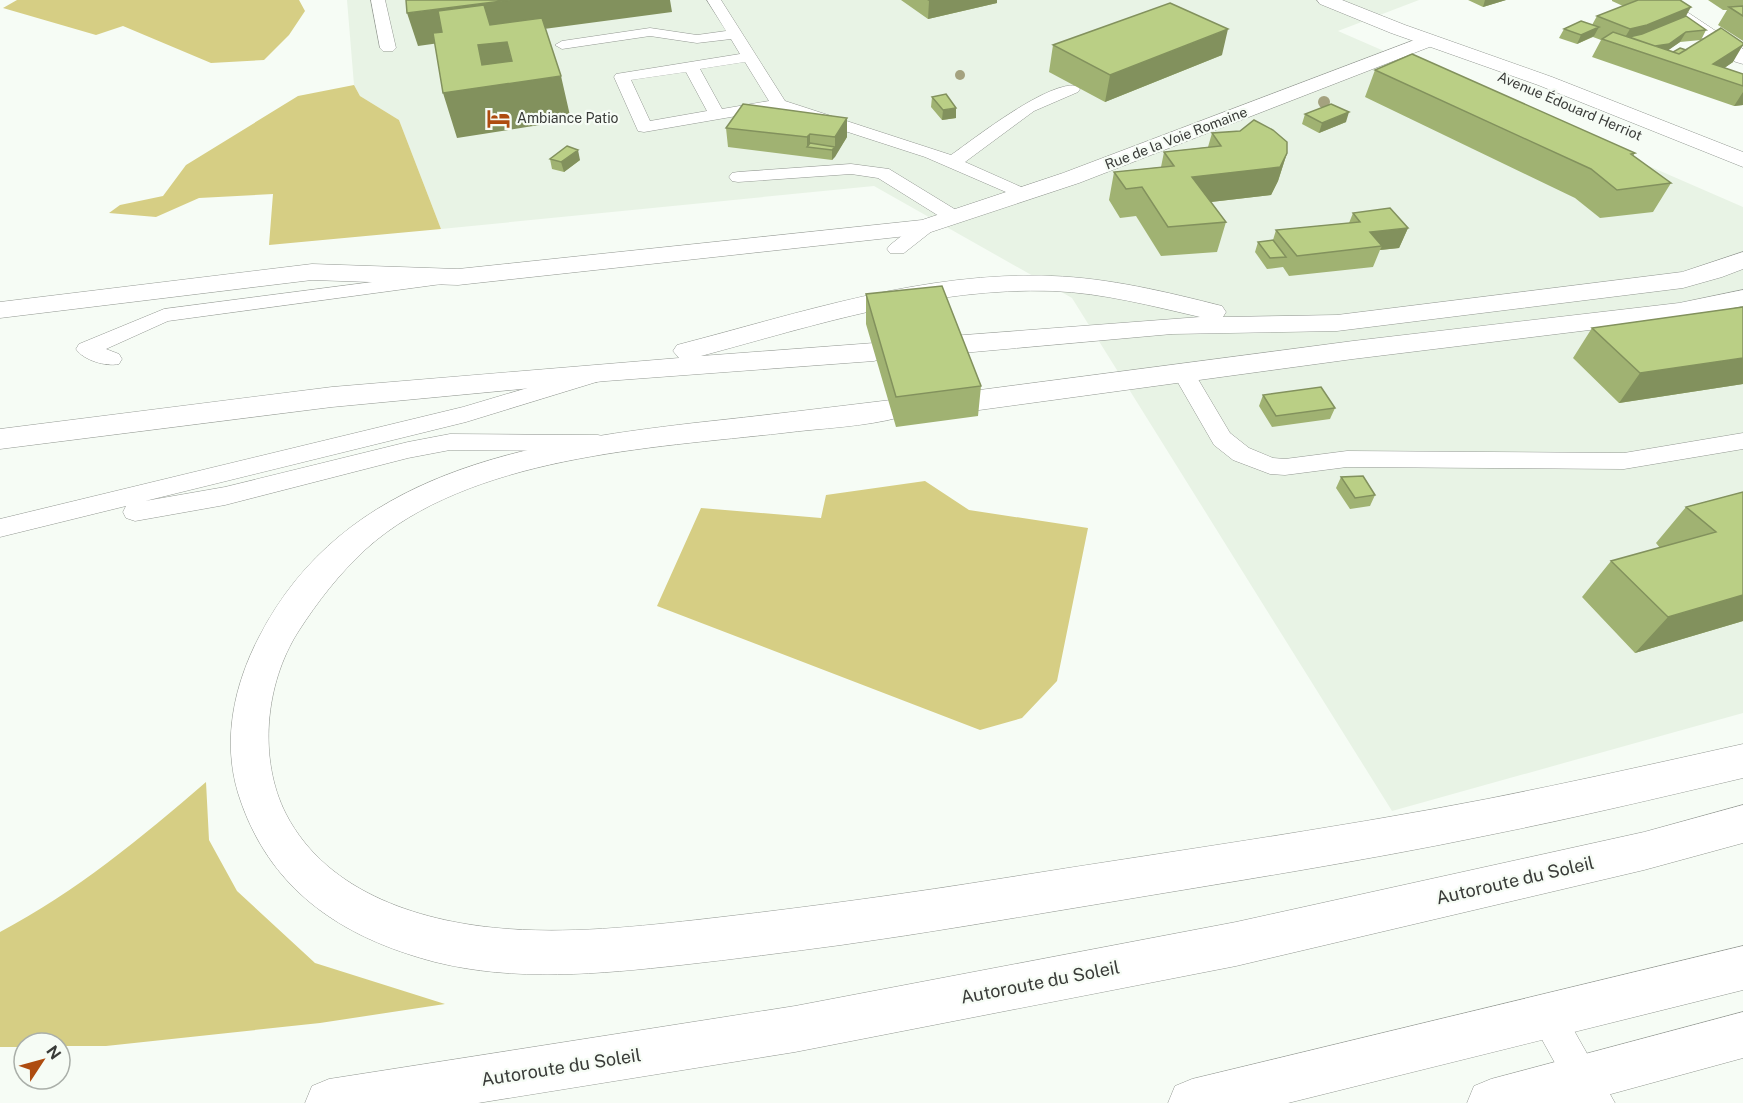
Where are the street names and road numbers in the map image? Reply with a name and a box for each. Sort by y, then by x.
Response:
street label: Avenue Édouard Herriot [1495,67,1645,144]
street label: Rue de la Voie Romaine [1103,103,1249,173]
street label: Autoroute du Soleil [1434,852,1596,908]
street label: Autoroute du Soleil [959,956,1121,1008]
street label: Autoroute du Soleil [480,1044,642,1090]

